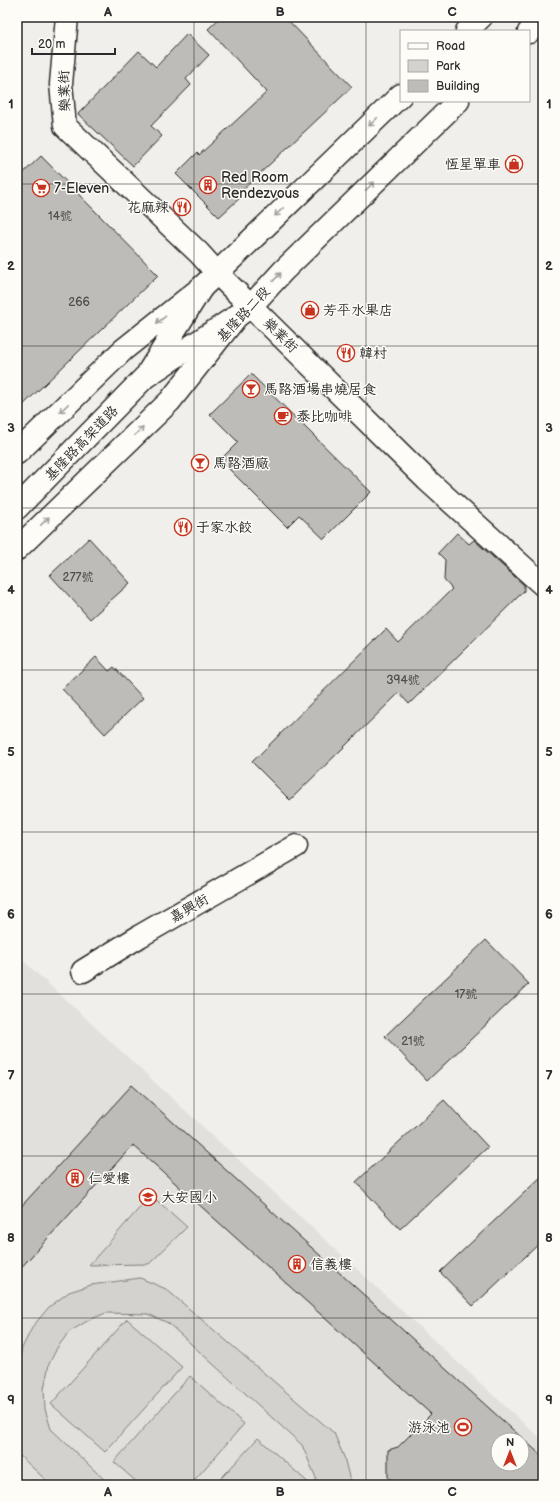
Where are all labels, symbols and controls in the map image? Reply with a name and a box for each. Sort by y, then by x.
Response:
text: A [103,4,112,20]
text: B [275,4,285,20]
text: C [447,4,457,20]
scale bar [32,30,115,56]
legend [400,30,530,102]
text: 20 m [38,37,65,52]
text: Road [436,39,465,54]
text: Park [436,59,460,74]
street label: 樂業街 [55,70,74,112]
text: Building [436,79,480,94]
text: 1 [8,96,14,112]
text: 1 [546,96,552,112]
one-way arrow [368,117,378,126]
shop icon: 恆星單車 [504,154,524,174]
place label: 恆星單車 [445,156,501,173]
place label: Red Room Rendezvous [221,169,299,202]
building icon: Red Room Rendezvous [198,175,218,195]
supermarket icon: 7-Eleven [31,178,51,198]
place label: 7-Eleven [54,180,109,197]
one-way arrow [365,181,375,191]
restaurant icon: 花麻辣 [172,197,192,217]
place label: 花麻辣 [127,199,169,216]
one-way arrow [274,207,284,217]
house number: 14號 [48,209,72,224]
text: 2 [7,258,15,274]
text: 2 [545,258,553,274]
one-way arrow [272,272,282,282]
street label: 基隆路二段 [213,283,273,346]
house number: 266 [68,295,90,310]
shop icon: 芳平水果店 [300,300,320,320]
place label: 芳平水果店 [323,302,393,319]
street label: 樂業街 [260,314,302,356]
one-way arrow [155,316,166,325]
restaurant icon: 韓村 [336,343,356,363]
place label: 韓村 [359,345,387,362]
bar icon: 馬路酒場串燒居食 [241,379,261,399]
place label: 馬路酒場串燒居食 [264,381,376,398]
street label: 基隆路高架道路 [41,402,122,484]
one-way arrow [59,403,69,412]
cafe icon: 泰比咖啡 [273,406,293,426]
place label: 泰比咖啡 [296,408,352,425]
text: 3 [7,420,15,436]
text: 3 [545,420,553,436]
one-way arrow [134,426,144,436]
bar icon: 馬路酒廠 [190,453,210,473]
place label: 馬路酒廠 [213,455,269,472]
one-way arrow [40,517,50,526]
restaurant icon: 于家水餃 [173,517,193,537]
place label: 于家水餃 [196,519,252,536]
house number: 277號 [63,570,93,585]
text: 4 [7,582,15,598]
text: 4 [545,582,553,598]
house number: 394號 [386,673,420,688]
text: 5 [7,744,15,760]
text: 5 [545,744,553,760]
street label: 嘉興街 [167,891,212,926]
text: 6 [7,906,15,922]
text: 6 [545,906,553,922]
house number: 17號 [455,987,477,1002]
house number: 21號 [401,1034,425,1049]
text: 7 [7,1068,15,1084]
text: 7 [545,1068,553,1084]
building icon: 仁愛樓 [65,1168,85,1188]
place label: 仁愛樓 [88,1170,130,1187]
school or university icon: 大安國小 [138,1187,158,1207]
place label: 大安國小 [161,1189,217,1206]
text: 8 [7,1230,15,1246]
text: 8 [545,1230,553,1246]
building icon: 信義樓 [287,1254,307,1274]
place label: 信義樓 [310,1256,352,1273]
text: 9 [7,1392,15,1408]
text: 9 [545,1392,553,1408]
sports icon: 游泳池 [453,1417,473,1437]
place label: 游泳池 [408,1419,450,1436]
north arrow [490,1432,530,1472]
text: N [506,1436,514,1449]
text: A [103,1484,112,1500]
text: B [275,1484,285,1500]
text: C [447,1484,457,1500]

